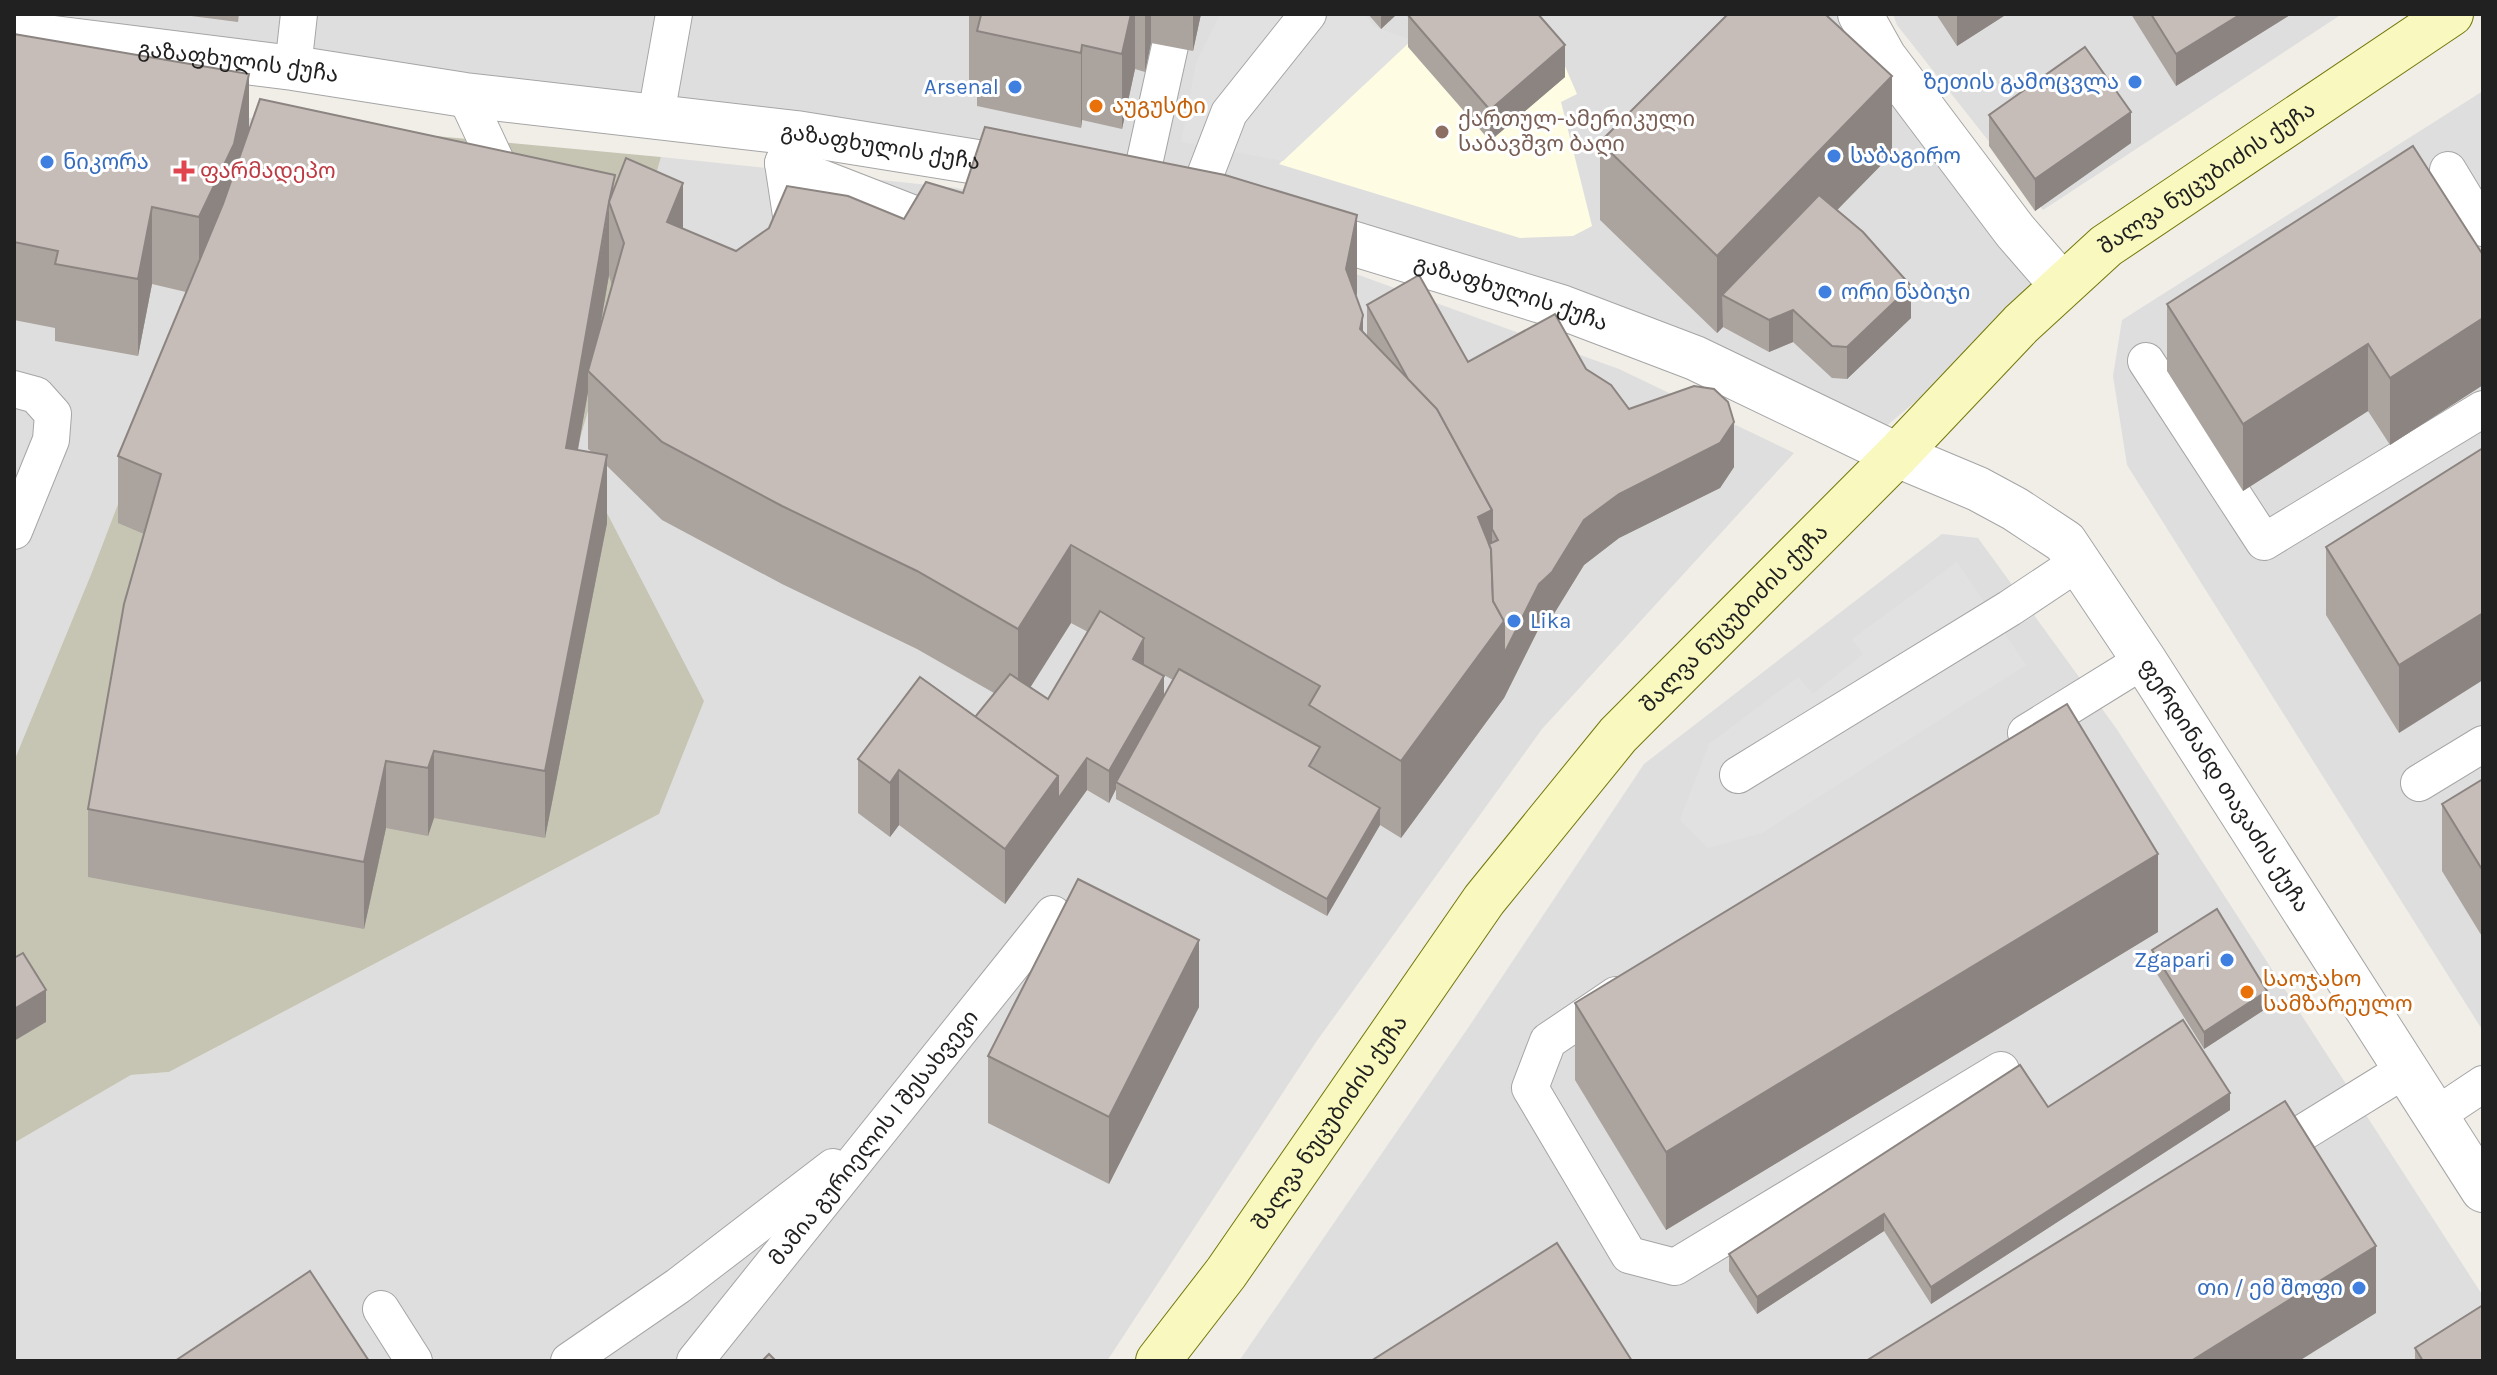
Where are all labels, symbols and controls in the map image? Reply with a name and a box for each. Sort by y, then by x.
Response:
street label: გაზაფხულის ქუჩა [136,36,340,88]
place label: ზეთის გამოცვლა [1923,69,2119,95]
marker: ზეთის გამოცვლა [2126,73,2144,91]
place label: Arsenal [924,74,999,100]
marker: Arsenal [1006,78,1024,96]
place label: აუგუსტი [1112,93,1206,119]
street label: შალვა ნუცუბიძის ქუჩა [2094,96,2320,260]
marker: აუგუსტი [1087,97,1105,115]
place label: ქართულ-ამერიკული საბავშვო ბაღი [1458,106,1695,157]
street label: გაზაფხულის ქუჩა [779,118,982,175]
marker: ქართულ-ამერიკული საბავშვო ბაღი [1433,123,1451,141]
place label: საბაგირო [1850,143,1961,169]
marker: საბაგირო [1825,147,1843,165]
place label: ნიკორა [63,149,149,175]
marker: ნიკორა [38,153,56,171]
place label: ფარმადეპო [200,158,336,184]
marker: ფარმადეპო [175,162,193,180]
street label: გაზაფხულის ქუჩა [1411,250,1611,337]
place label: ორი ნაბიჯი [1841,279,1970,305]
marker: ორი ნაბიჯი [1816,283,1834,301]
street label: შალვა ნუცუბიძის ქუჩა [1635,519,1833,718]
place label: Lika [1530,608,1571,634]
marker: Lika [1505,612,1523,630]
street label: ფერდინანდ თავაძის ქუჩა [2133,654,2315,917]
place label: Zgapari [2134,947,2211,973]
marker: Zgapari [2218,951,2236,969]
place label: საოჯახო სამზარეულო [2263,966,2413,1017]
marker: საოჯახო სამზარეულო [2238,983,2256,1001]
street label: მამია გურიელის I შესახვევი [764,1005,984,1271]
street label: შალვა ნუცუბიძის ქუჩა [1247,1010,1413,1235]
place label: თი / ემ შოფი [2197,1275,2343,1301]
marker: თი / ემ შოფი [2350,1279,2368,1297]

